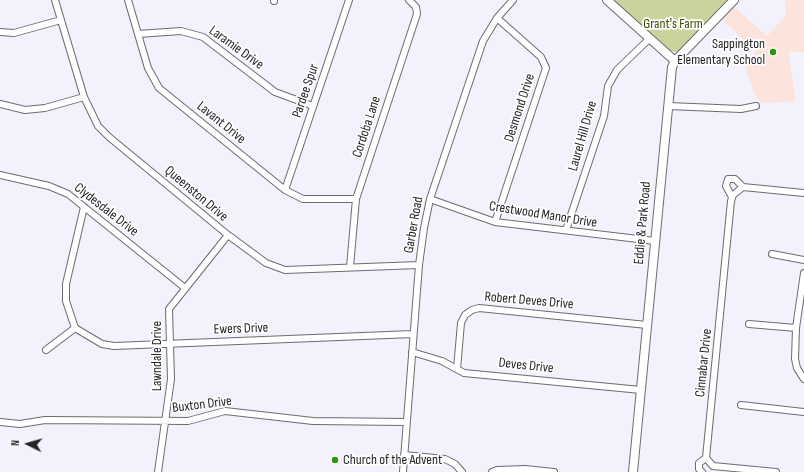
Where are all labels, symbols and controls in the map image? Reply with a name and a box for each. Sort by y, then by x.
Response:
park label: Grant's Farm [643,16,703,32]
street label: Laramie Drive [205,22,267,74]
place label: Sappington Elementary School [677,36,765,68]
marker: Sappington Elementary School [768,47,778,57]
street label: Pardee Spur [289,62,323,120]
street label: Desmond Drive [501,72,539,144]
street label: Cordoba Lane [349,94,385,160]
street label: Lavant Drive [193,98,249,148]
street label: Laurel Hill Drive [565,99,601,173]
street label: Queenston Drive [161,163,231,225]
street label: Clydesdale Drive [70,180,142,240]
street label: Eddie & Park Road [631,181,655,265]
street label: Garber Road [401,195,427,255]
street label: Crestwood Manor Drive [488,198,598,232]
street label: Robert Deves Drive [484,289,574,313]
street label: Ewers Drive [213,320,269,338]
street label: Lawndale Drive [149,321,165,391]
street label: Cinnabar Drive [692,328,716,398]
street label: Deves Drive [498,355,554,377]
street label: Buxton Drive [171,393,233,417]
north arrow [8,424,48,464]
text: N [9,439,22,446]
place label: Church of the Advent [343,452,442,468]
marker: Church of the Advent [330,455,340,465]

